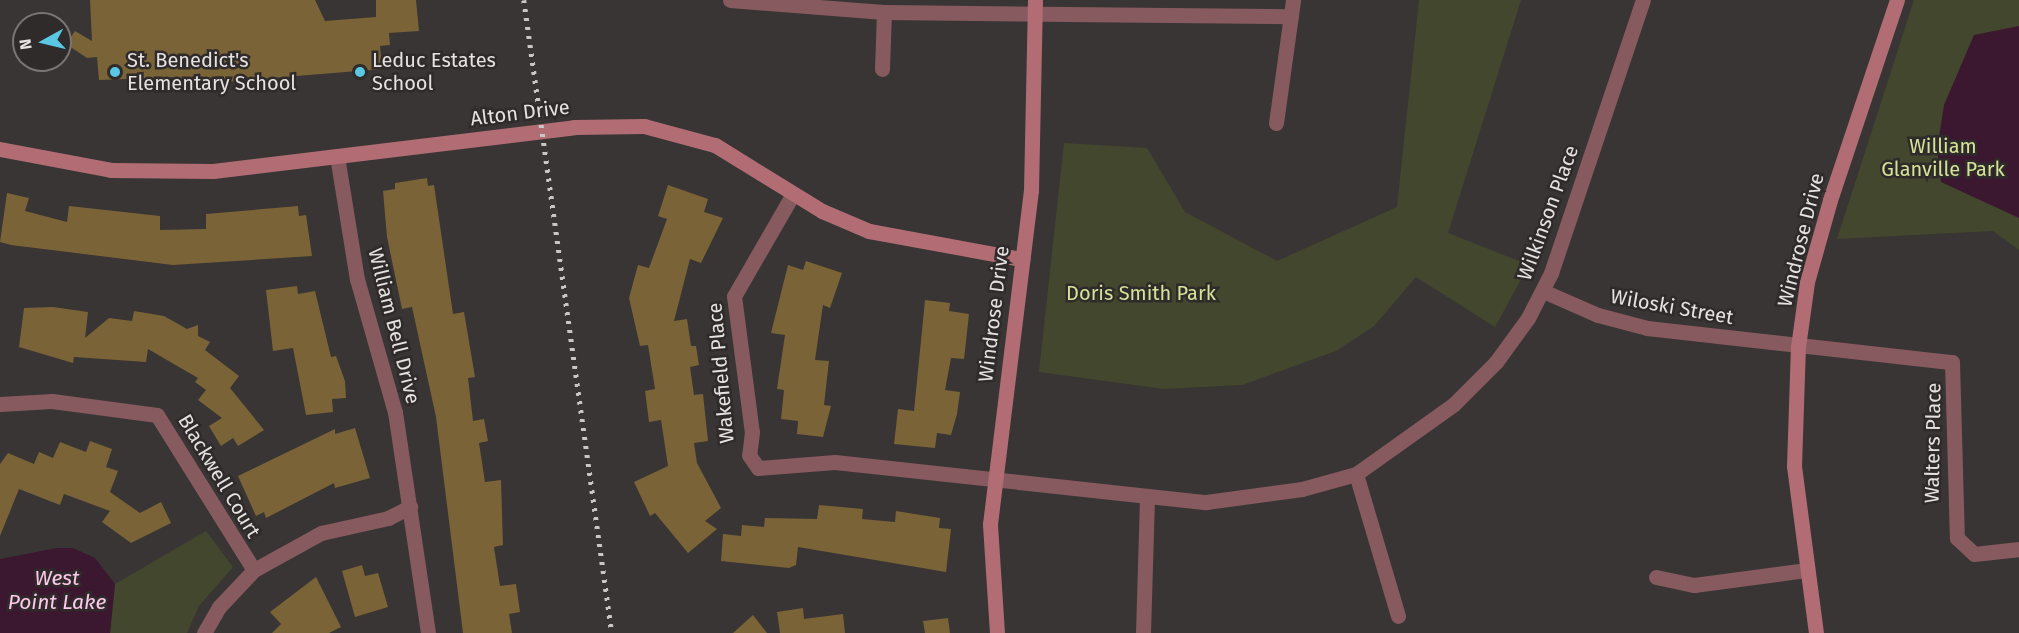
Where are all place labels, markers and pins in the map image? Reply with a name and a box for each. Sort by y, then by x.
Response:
place label: St. Benedict's Elementary School [127,48,296,95]
place label: Leduc Estates School [372,48,496,95]
marker: St. Benedict's Elementary School [108,65,122,79]
marker: Leduc Estates School [353,65,367,79]

